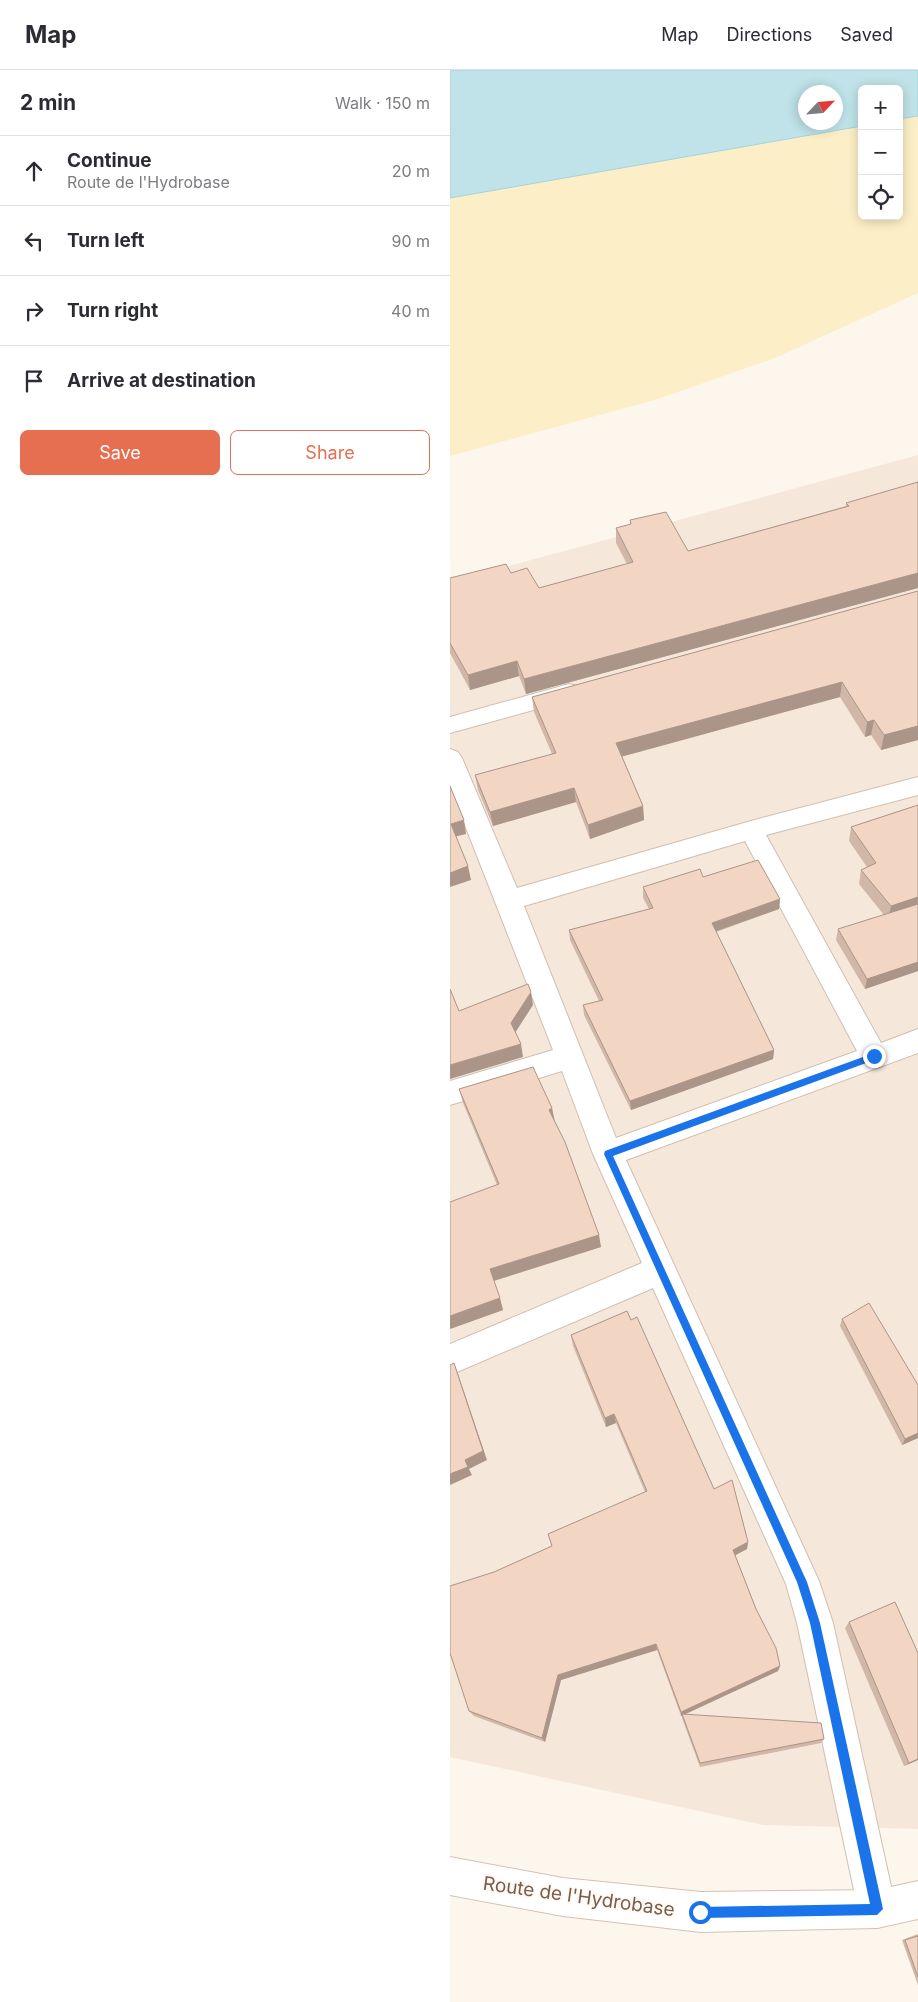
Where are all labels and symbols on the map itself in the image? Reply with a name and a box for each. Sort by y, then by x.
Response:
north arrow [798,85,843,130]
route end [863,1045,886,1068]
street label: Route de l'Hydrobase [482,1872,676,1921]
route start [689,1901,712,1924]

